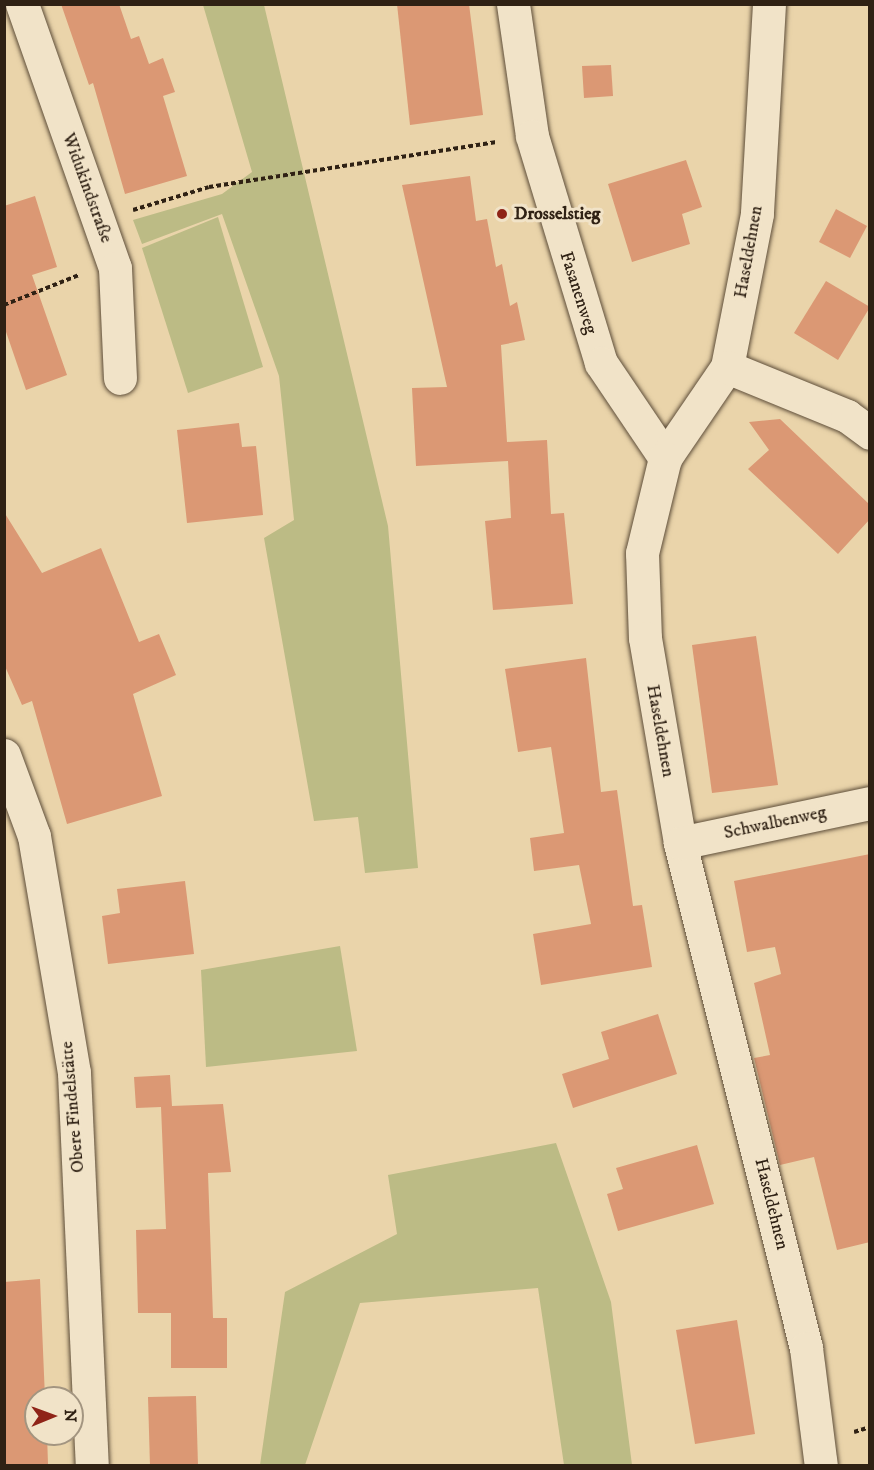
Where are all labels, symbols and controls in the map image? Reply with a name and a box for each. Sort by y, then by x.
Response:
street label: Widukindstraße [57,130,117,246]
place label: Drosselstieg [514,203,600,225]
street label: Haseldehnen [730,204,768,300]
marker: Drosselstieg [495,207,509,221]
street label: Fasanenweg [554,249,602,337]
street label: Haseldehnen [641,683,679,779]
street label: Schwalbenweg [722,802,828,844]
street label: Obere Findelstätte [56,1040,90,1174]
street label: Haseldehnen [749,1156,793,1252]
north arrow [24,1386,84,1446]
text: N [60,1409,80,1422]

